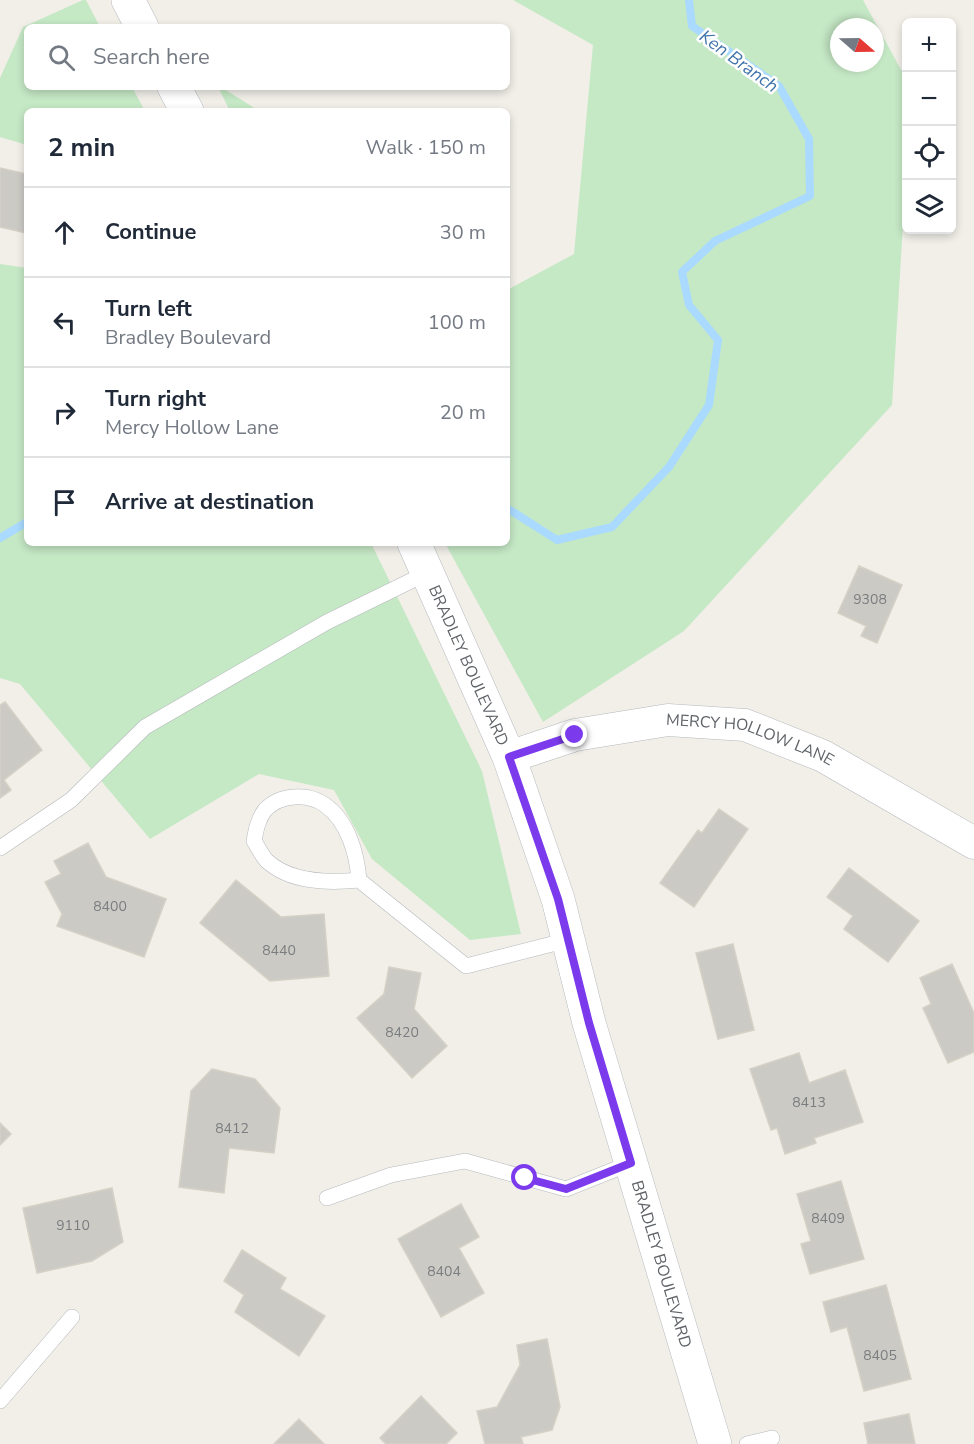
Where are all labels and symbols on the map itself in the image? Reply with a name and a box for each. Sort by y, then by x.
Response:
north arrow [830,18,884,72]
water label: Ken Branch [695,24,783,98]
street label: BRADLEY BOULEVARD [423,582,514,749]
house number: 9308 [853,590,887,609]
street label: MERCY HOLLOW LANE [665,709,838,771]
route end [561,721,587,747]
house number: 8400 [93,897,127,916]
house number: 8440 [262,941,296,960]
house number: 8420 [385,1023,419,1042]
house number: 8413 [792,1093,826,1112]
house number: 8412 [215,1119,249,1138]
route start [511,1164,537,1190]
street label: BRADLEY BOULEVARD [626,1178,697,1351]
house number: 8409 [811,1209,845,1228]
house number: 9110 [56,1216,90,1235]
house number: 8404 [427,1262,461,1281]
house number: 8405 [863,1346,897,1365]

